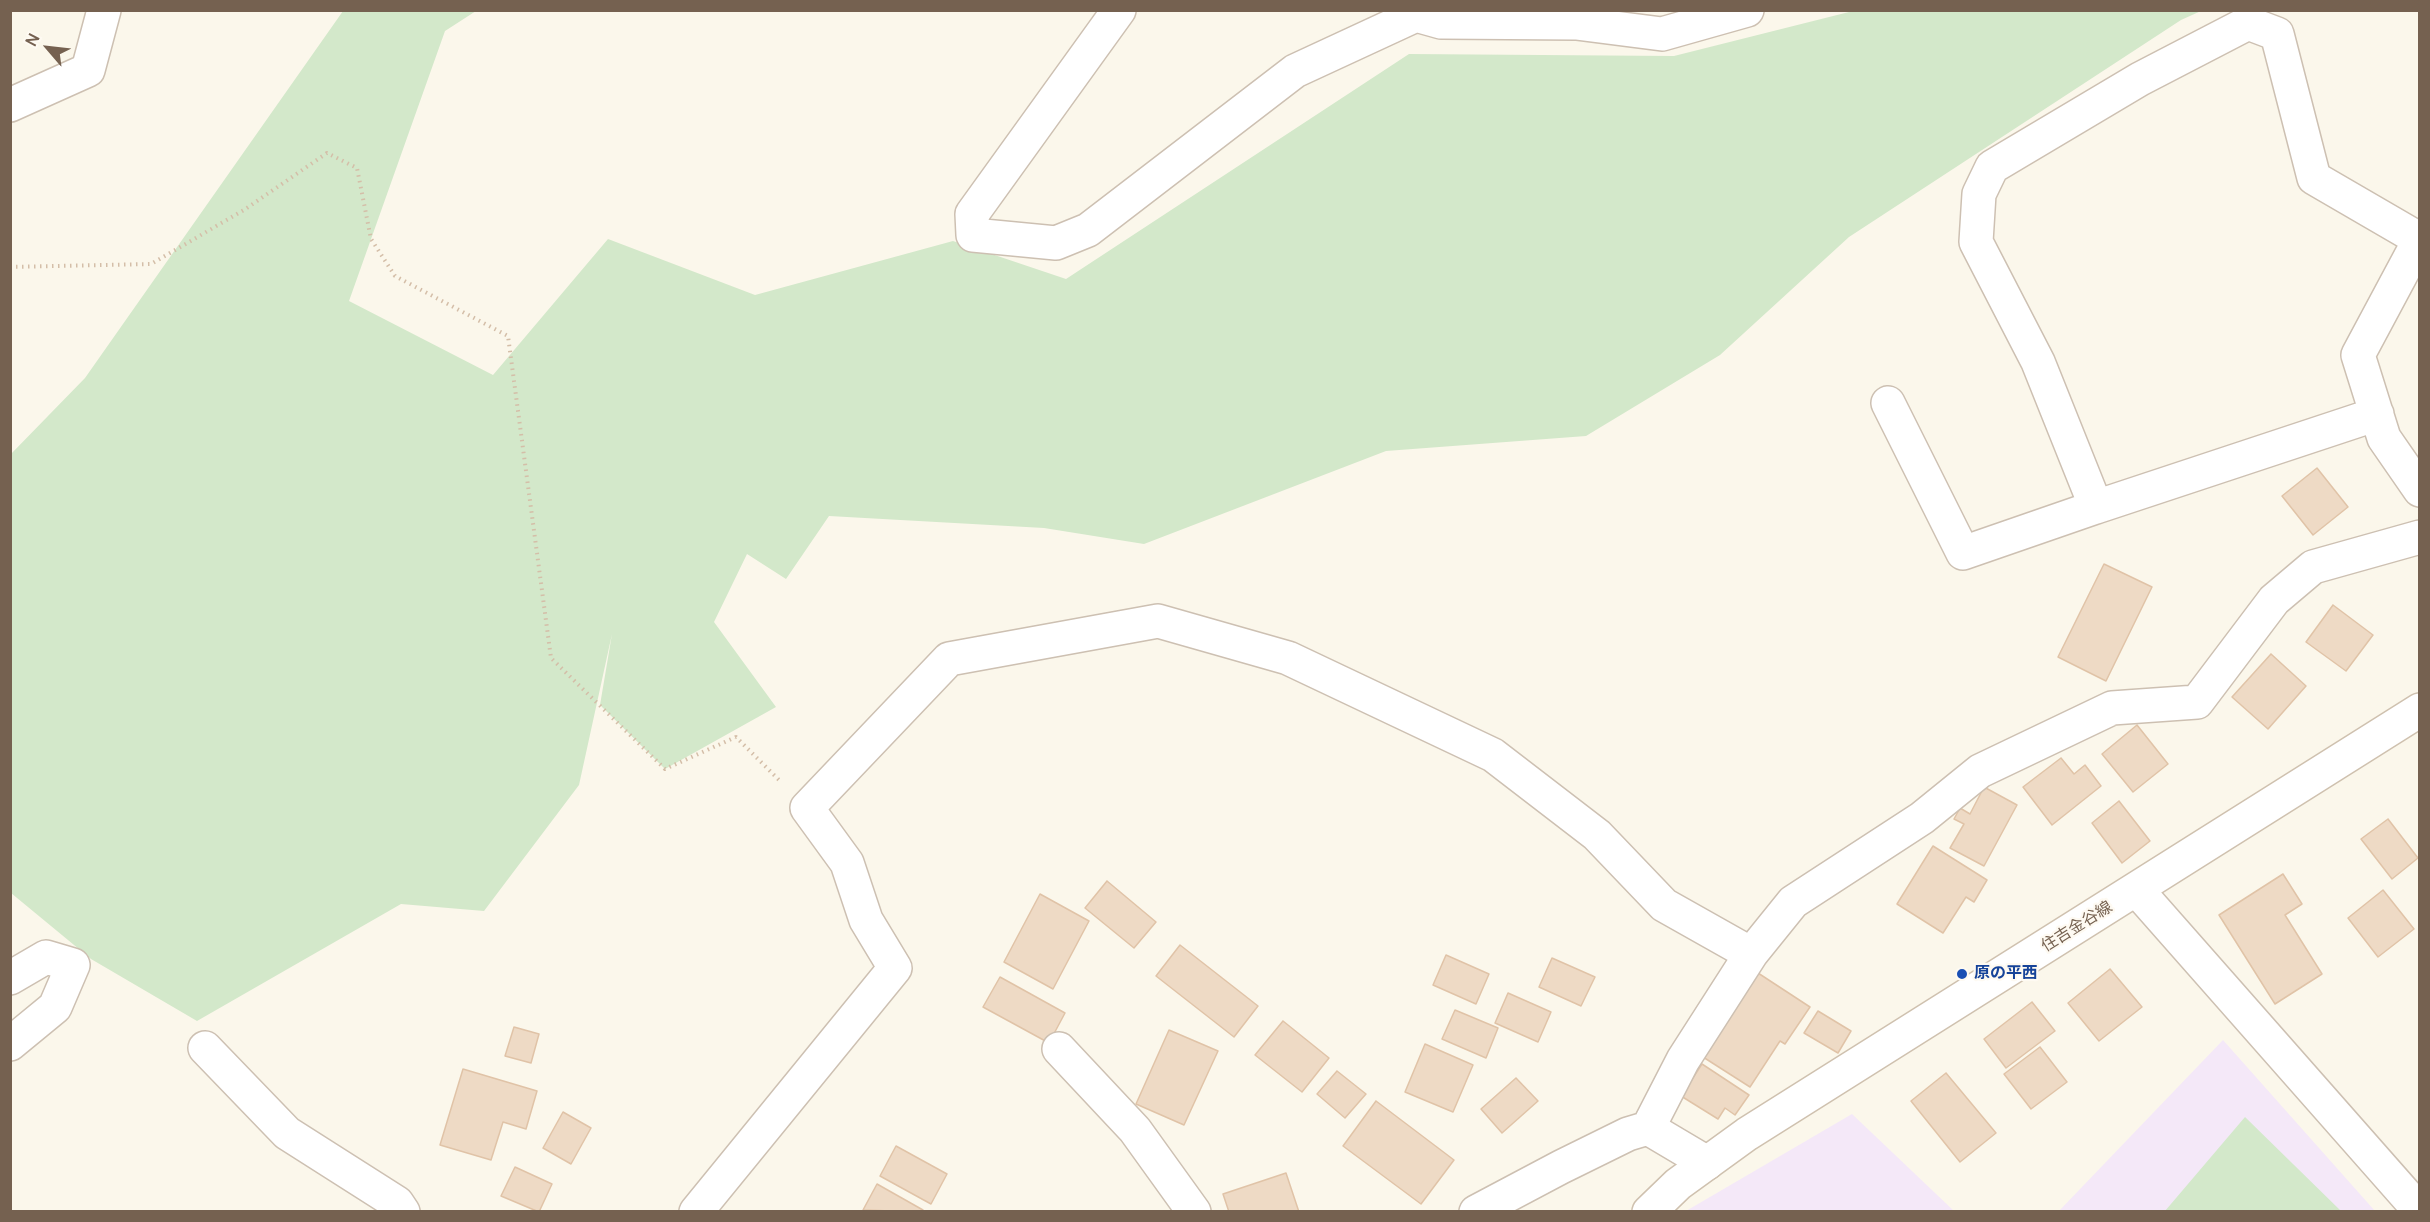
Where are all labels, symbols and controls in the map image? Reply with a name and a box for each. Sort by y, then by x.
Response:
north arrow [18,18,78,78]
text: N [20,29,45,50]
street label: 住吉金谷線 [2038,898,2116,956]
place label: 原の平西 [1974,964,2038,984]
marker: 原の平西 [1955,967,1969,981]

